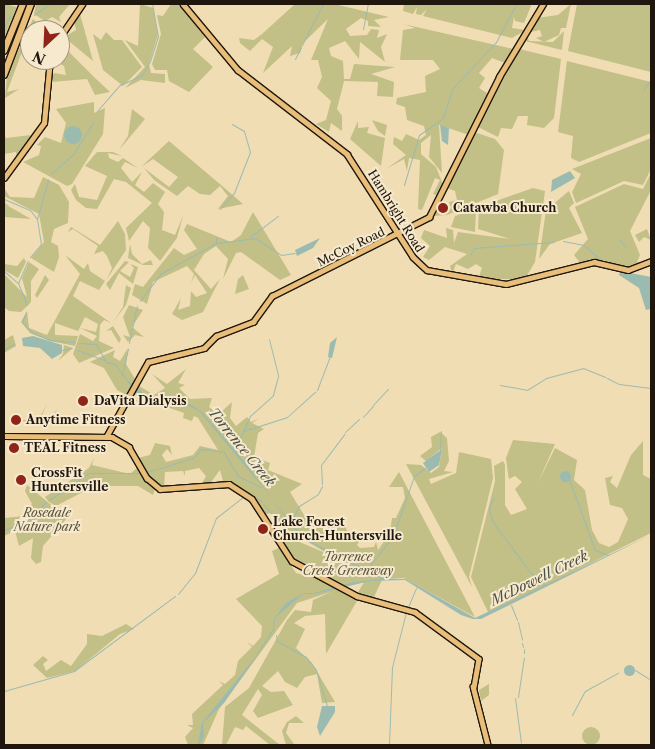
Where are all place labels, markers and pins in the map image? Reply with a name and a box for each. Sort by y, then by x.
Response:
place label: Catawba Church [453,201,557,215]
marker: Catawba Church [437,202,449,214]
marker: DaVita Dialysis [76,394,90,408]
place label: DaVita Dialysis [94,394,187,408]
place label: Anytime Fitness [26,413,126,427]
marker: Anytime Fitness [10,414,22,426]
place label: TEAL Fitness [24,441,106,455]
marker: TEAL Fitness [8,442,20,454]
place label: CrossFit Huntersville [31,466,108,494]
marker: CrossFit Huntersville [15,474,27,486]
place label: Lake Forest Church-Huntersville [273,515,402,543]
marker: Lake Forest Church-Huntersville [257,523,269,535]

